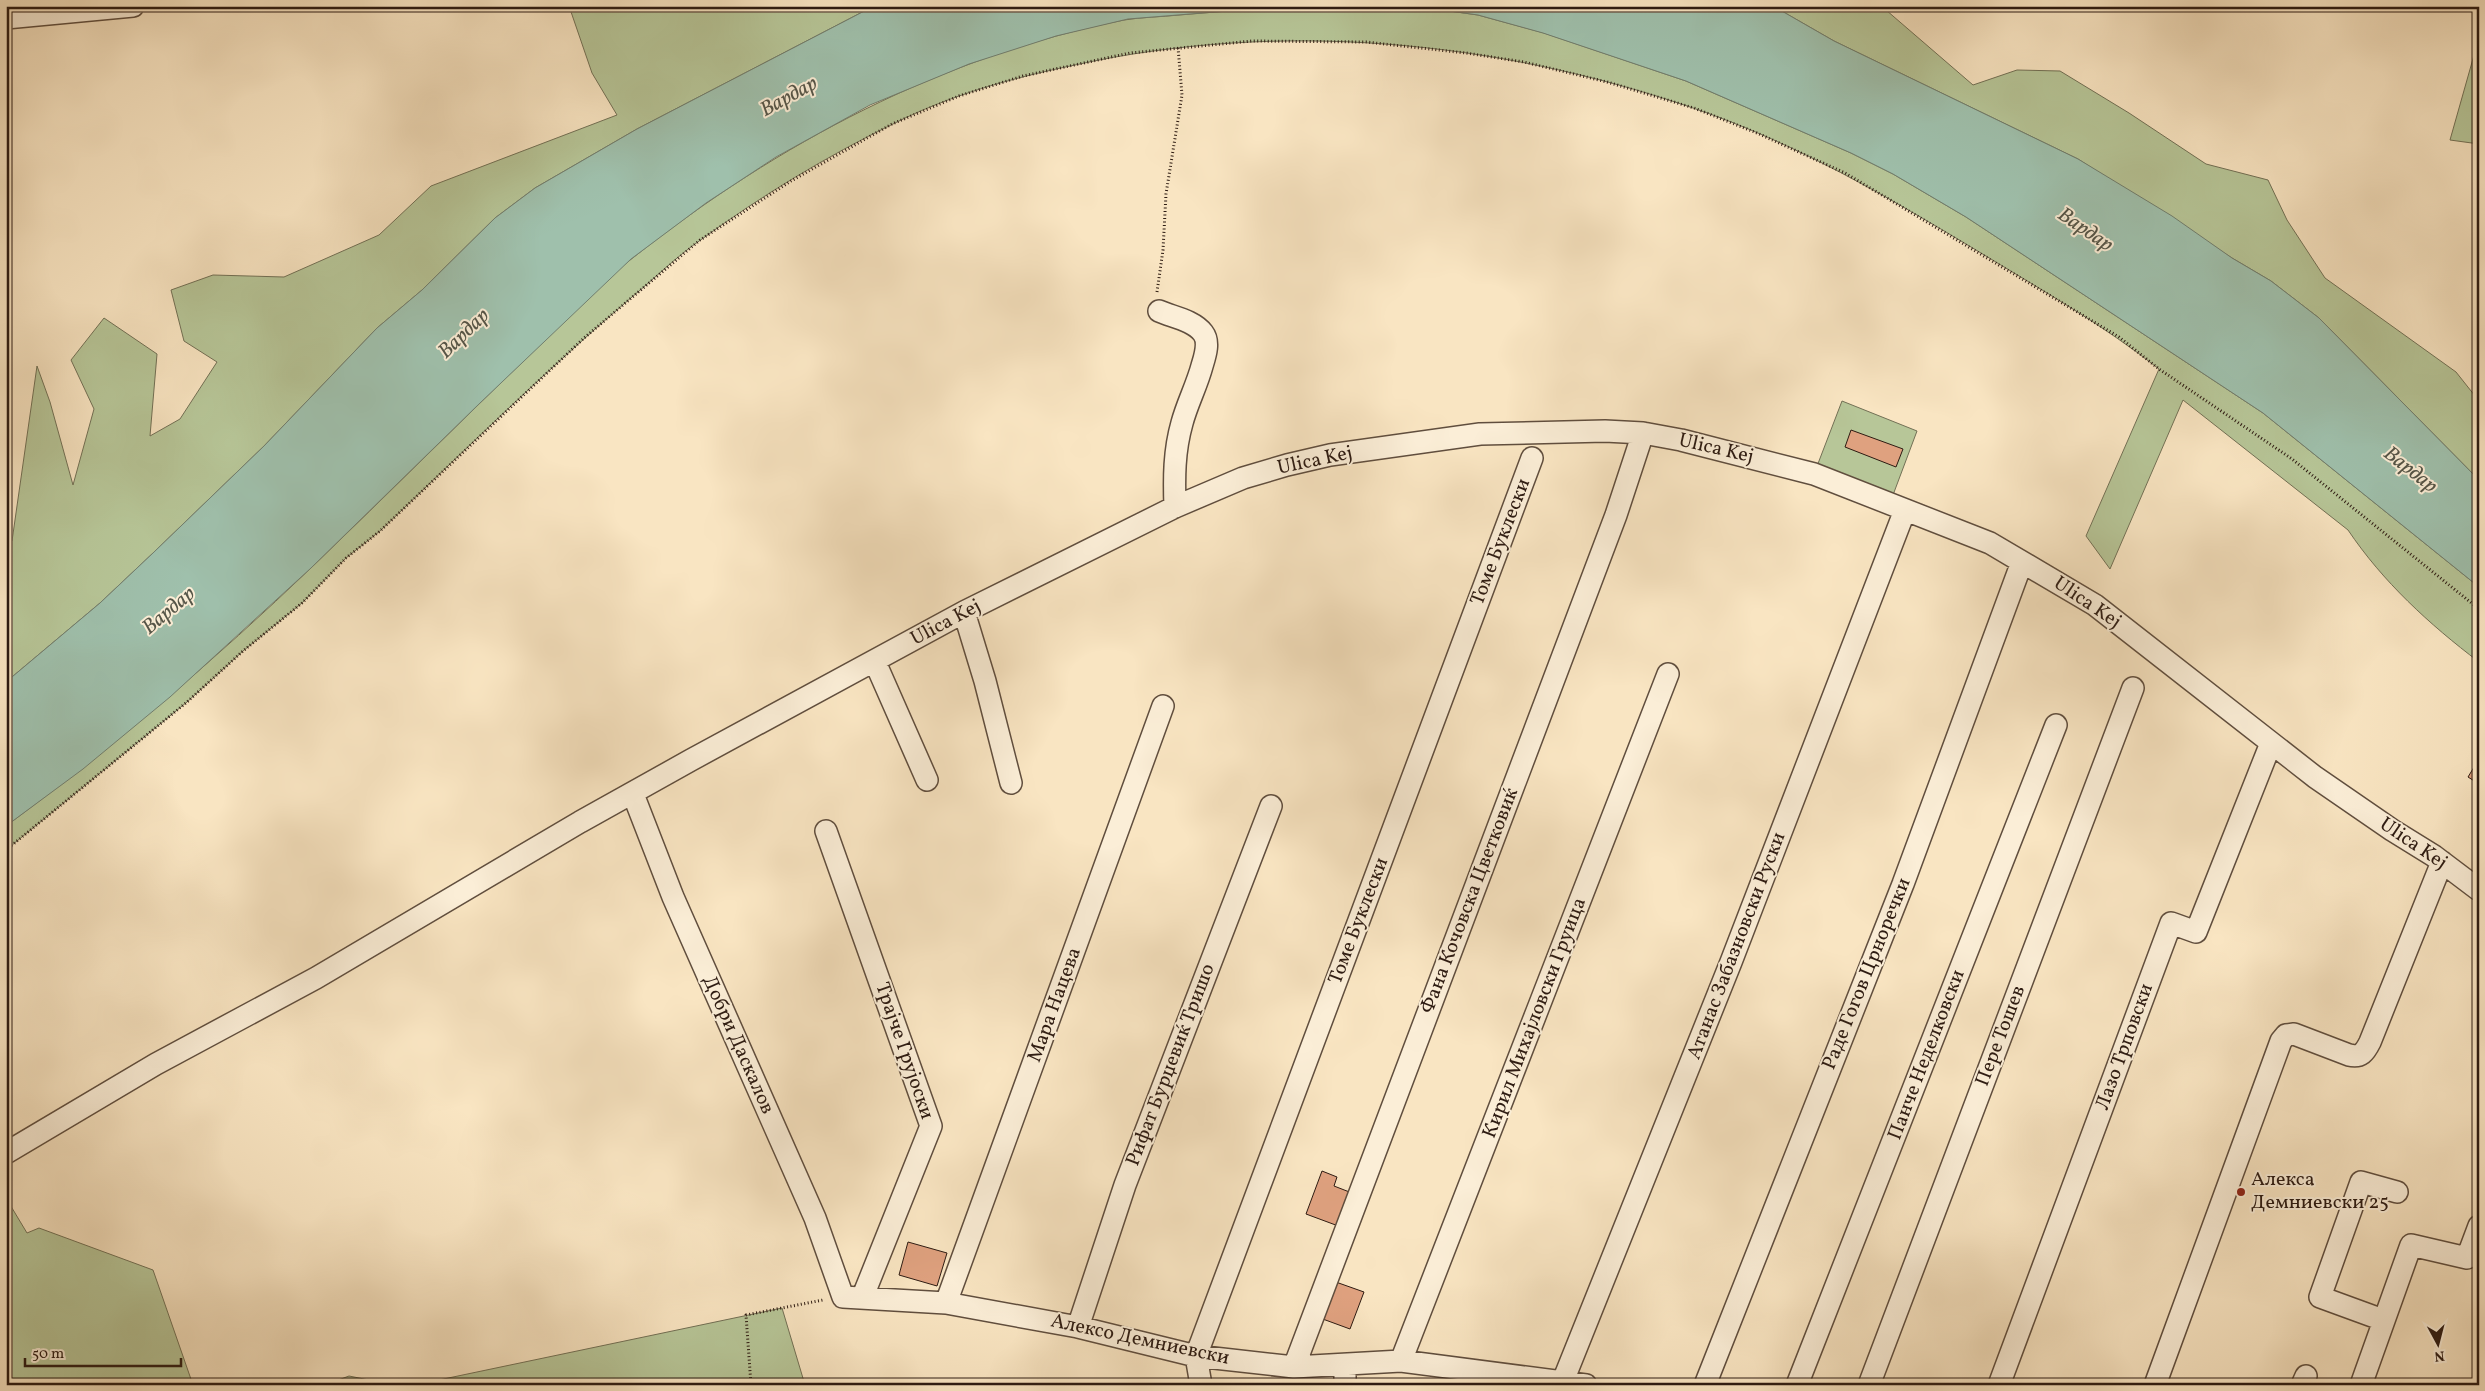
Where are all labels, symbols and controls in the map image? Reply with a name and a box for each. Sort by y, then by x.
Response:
water label: Вардар [755,69,823,125]
water label: Вардар [2051,201,2119,259]
water label: Вардар [432,302,496,366]
street label: Ulica Kej [1676,427,1756,471]
street label: Ulica Kej [1275,439,1355,483]
water label: Вардар [2377,440,2443,500]
street label: Томе Буклески [1464,475,1538,609]
street label: Ulica Kej [2048,570,2126,636]
water label: Вардар [136,580,202,642]
street label: Ulica Kej [906,593,986,653]
street label: Фана Кочовска Цветковиќ [1414,784,1526,1018]
street label: Ulica Kej [2374,811,2452,877]
street label: Атанас Забазновски Руски [1681,828,1793,1064]
street label: Томе Буклески [1322,854,1396,988]
street label: Раде Гогов Црноречки [1816,874,1918,1074]
street label: Кирил Михајловски Груица [1476,894,1594,1142]
street label: Мара Нацева [1021,944,1089,1066]
street label: Рифат Бурџевиќ Тришо [1119,960,1223,1170]
street label: Панче Неделковски [1882,966,1972,1144]
street label: Добри Даскалов [695,971,781,1119]
street label: Трајче Грујоски [867,979,941,1123]
street label: Лазо Трповски [2089,980,2161,1114]
street label: Пере Тошев [1969,982,2033,1090]
place label: Алекса Демниевски 25 [2251,1166,2389,1217]
marker: Алекса Демниевски 25 [2235,1186,2247,1198]
street label: Алексо Демниевски [1048,1307,1232,1373]
north arrow [2412,1318,2462,1368]
scale bar [25,1336,181,1368]
text: 50 m [32,1344,64,1365]
text: N [2433,1345,2446,1365]

